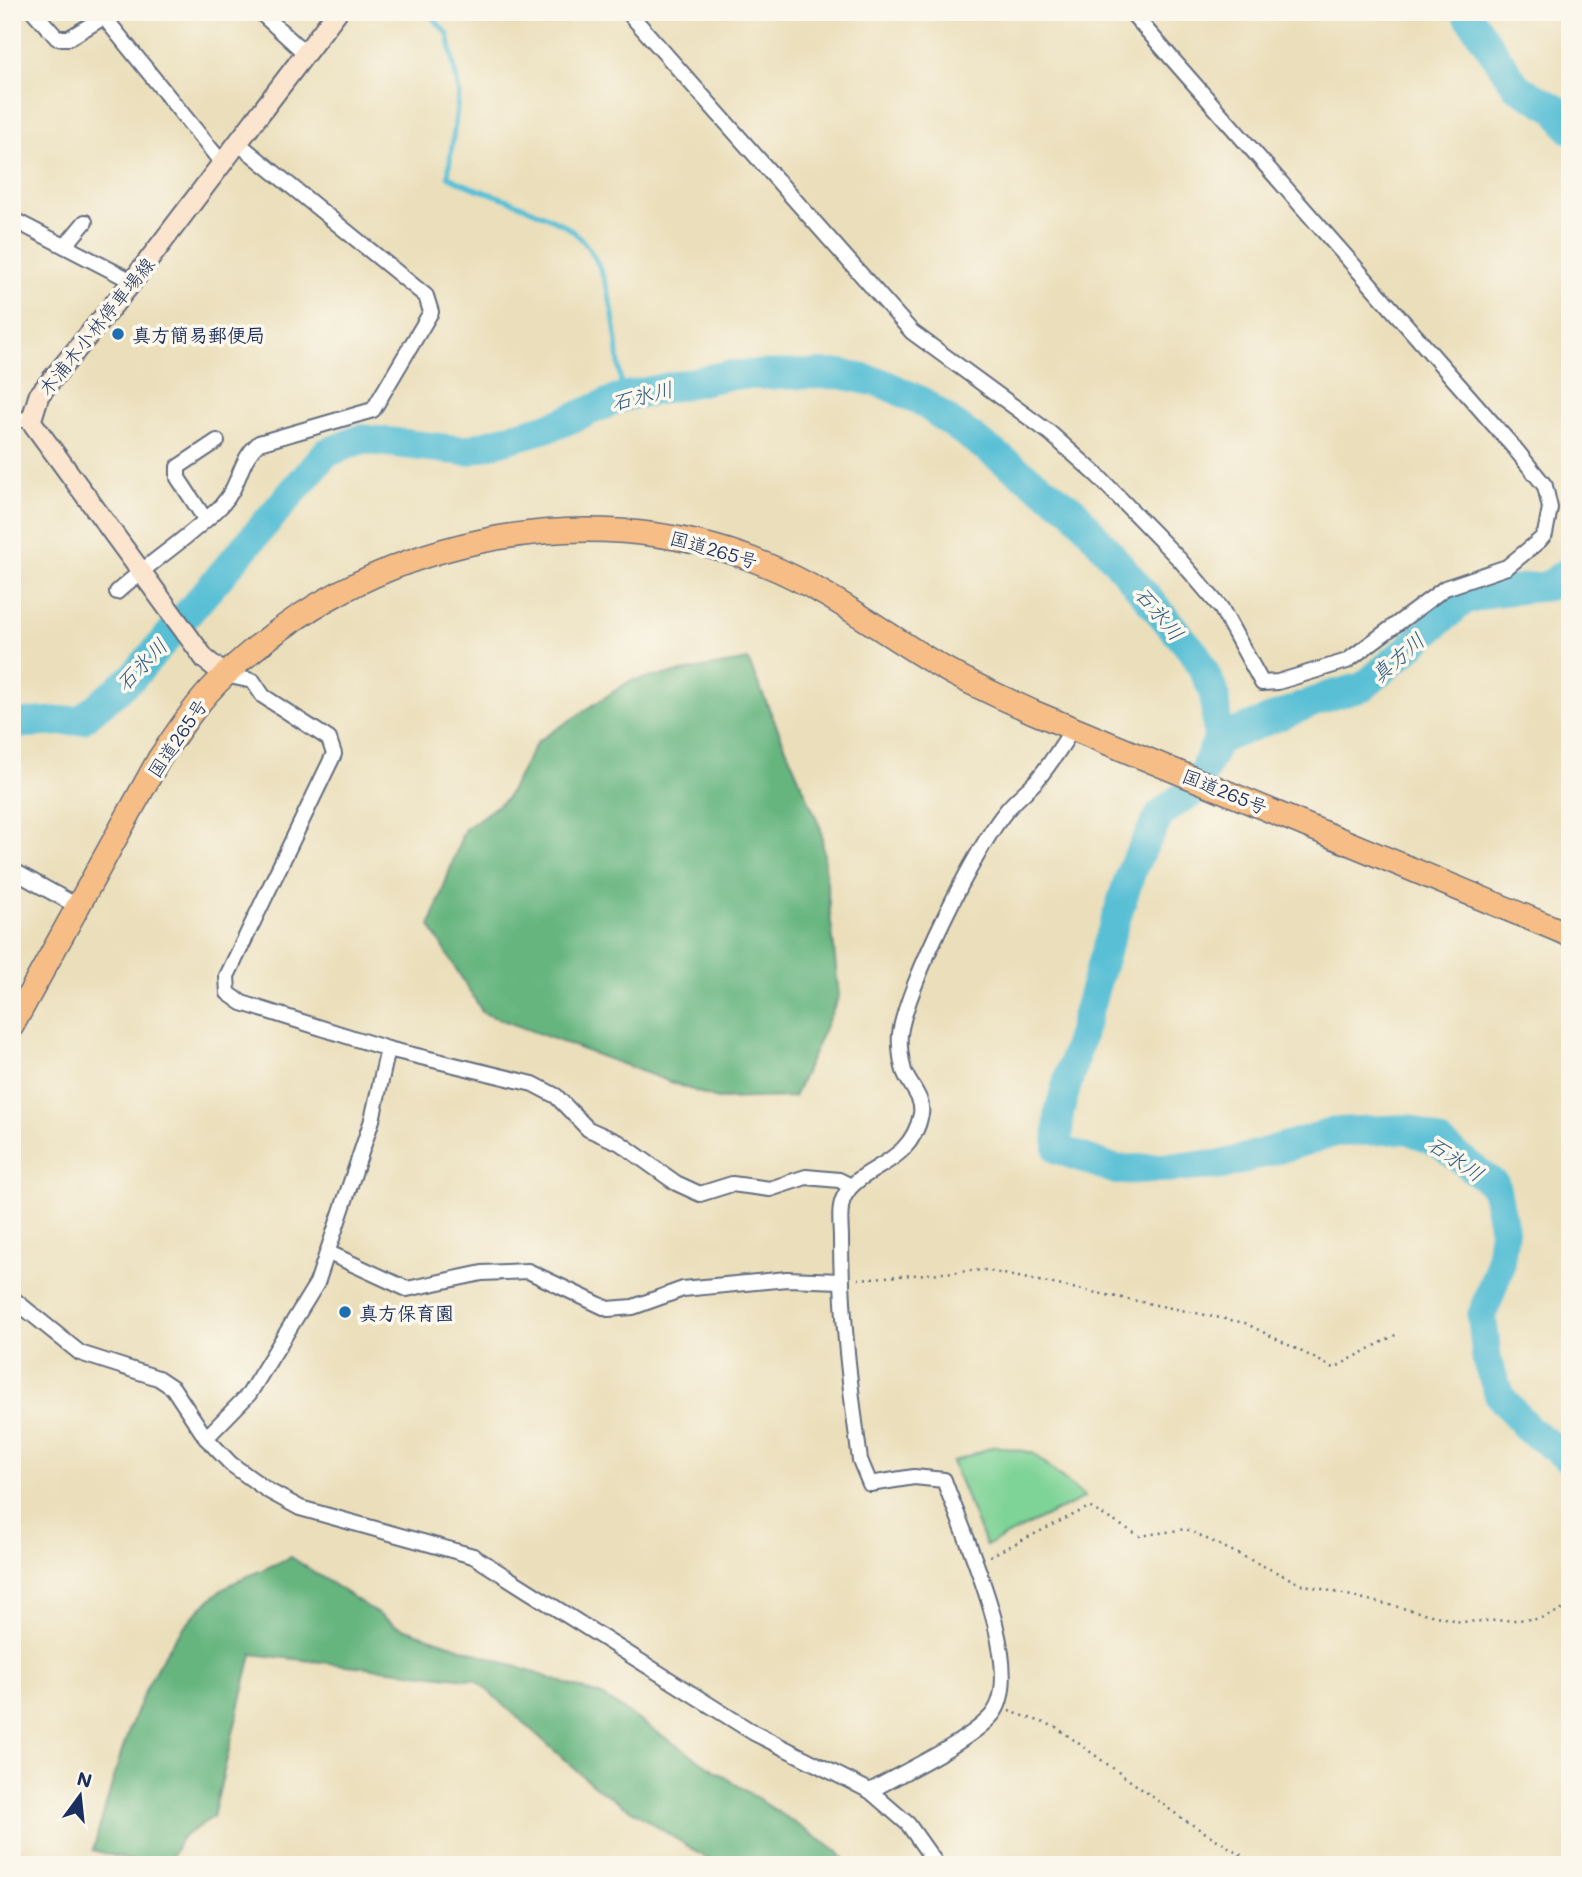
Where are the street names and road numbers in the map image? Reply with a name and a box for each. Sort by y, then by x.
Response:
street label: 木浦木小林停車場線 [32,252,160,400]
street label: 国道265号 [667,525,761,573]
street label: 国道265号 [141,694,213,782]
street label: 国道265号 [1179,763,1271,819]

